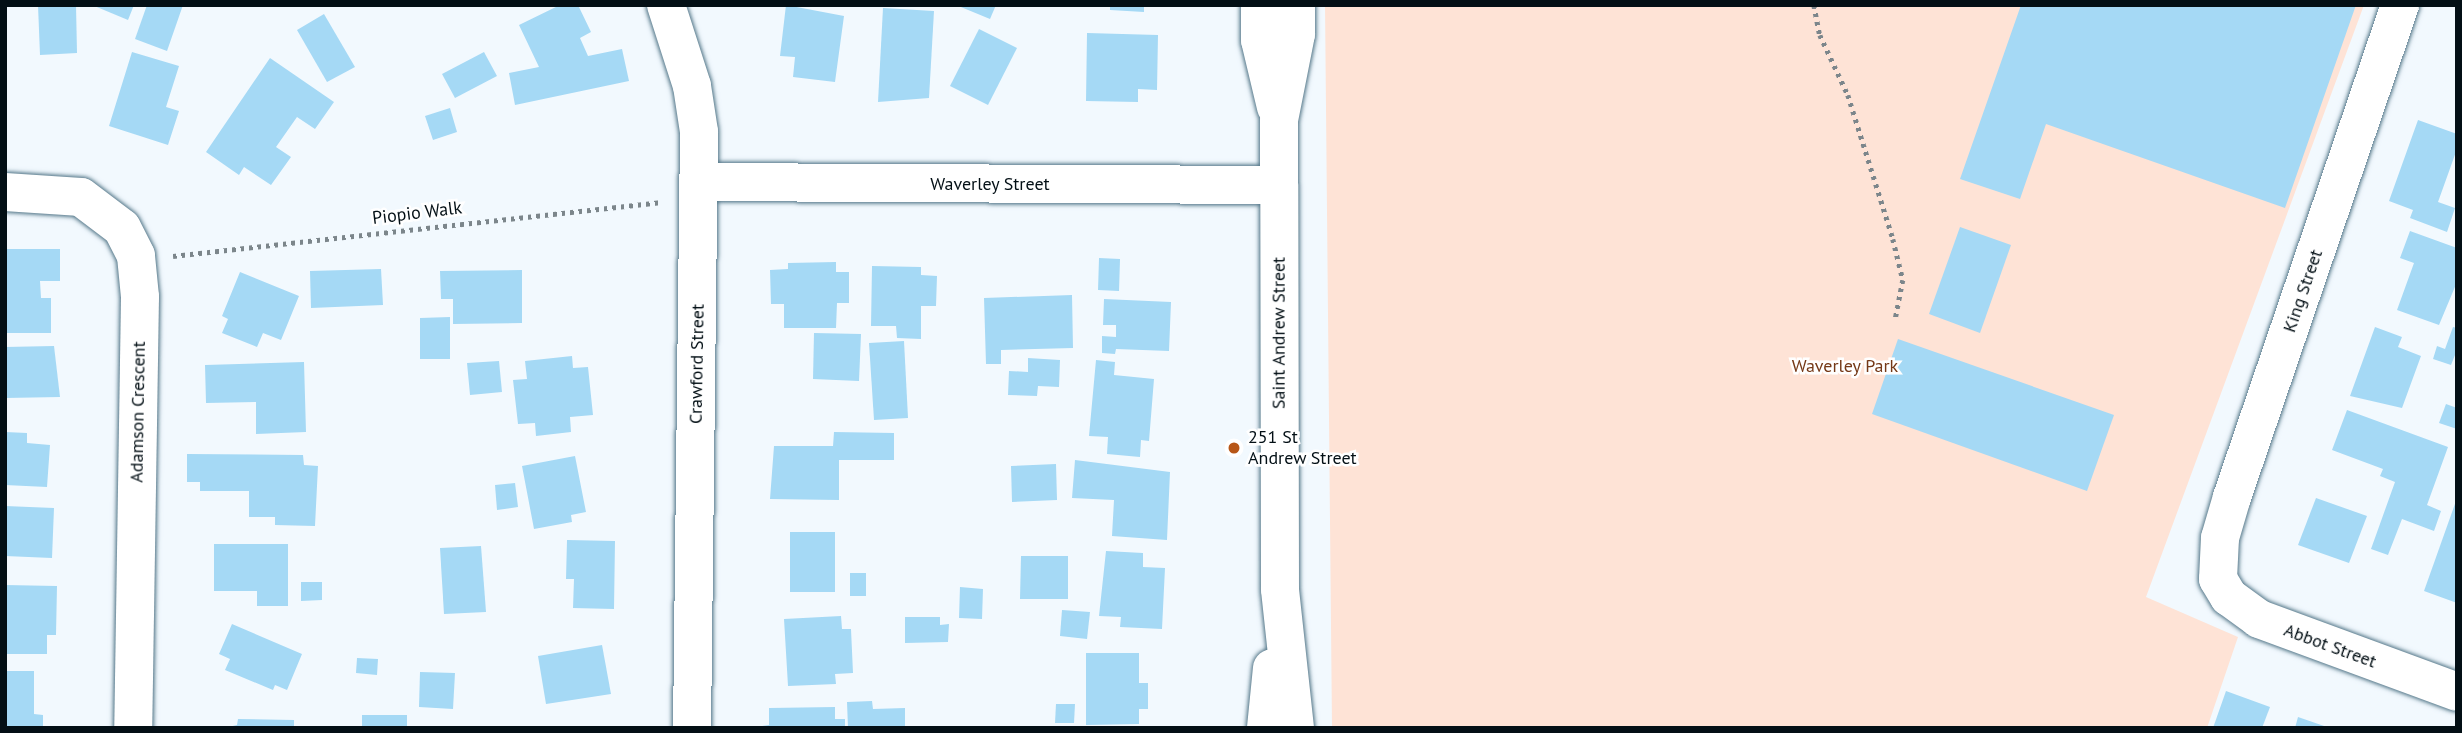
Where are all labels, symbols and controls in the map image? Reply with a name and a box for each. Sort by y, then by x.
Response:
street label: Waverley Street [930,173,1050,195]
street label: Piopio Walk [371,197,463,229]
street label: King Street [2279,247,2327,335]
street label: Saint Andrew Street [1268,256,1290,410]
street label: Crawford Street [685,304,709,424]
street label: Adamson Crescent [126,341,150,483]
park label: Waverley Park [1791,355,1899,377]
place label: 251 St Andrew Street [1248,427,1357,470]
marker: 251 St Andrew Street [1226,440,1242,456]
street label: Abbot Street [2281,619,2379,673]

